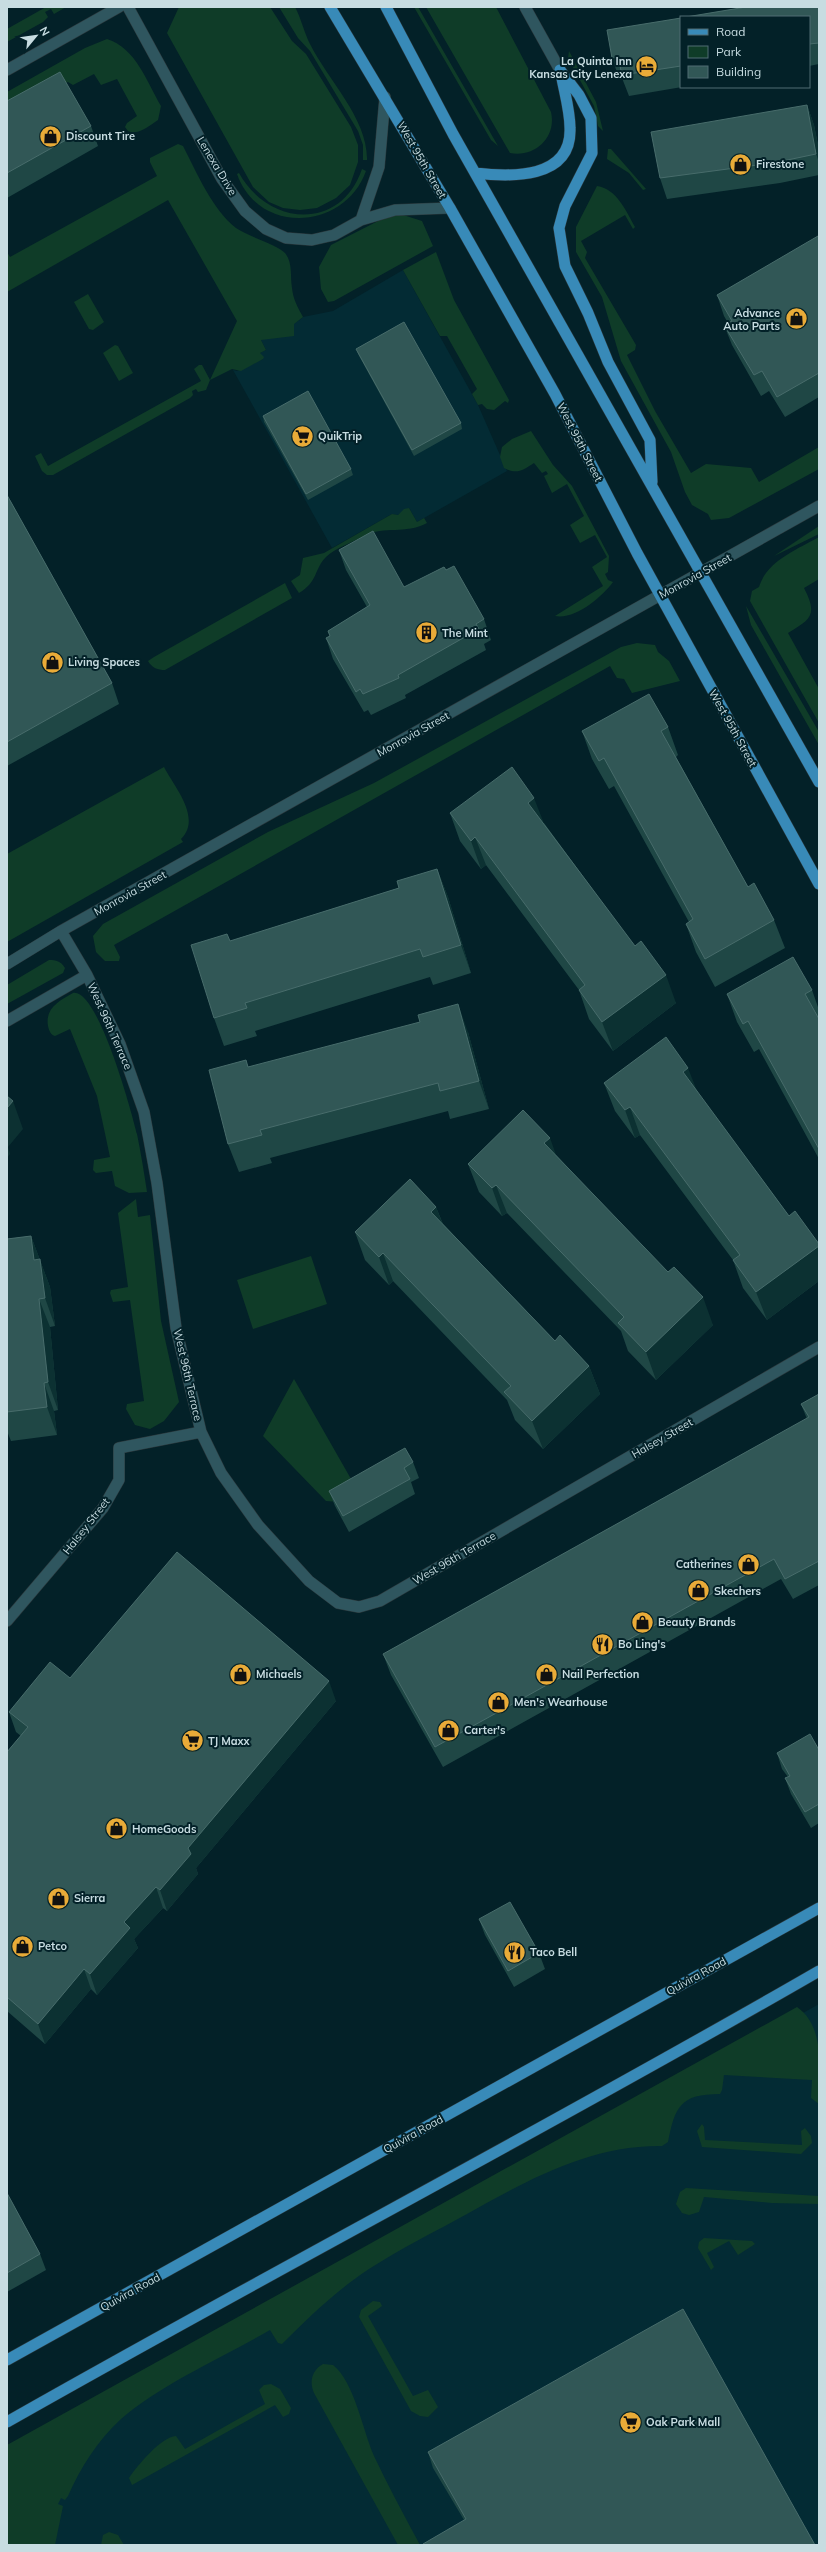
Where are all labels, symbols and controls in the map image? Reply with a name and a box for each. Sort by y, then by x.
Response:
north arrow [16,16,56,56]
legend [680,16,810,88]
text: N [37,24,53,38]
text: Road [716,24,745,39]
text: Park [716,44,742,59]
place label: La Quinta Inn Kansas City Lenexa [529,54,632,81]
hotel icon: La Quinta Inn Kansas City Lenexa [634,54,660,80]
text: Building [716,64,761,79]
street label: West 95th Street [394,119,450,201]
shop icon: Discount Tire [37,123,63,149]
place label: Discount Tire [66,129,135,143]
street label: Lenexa Drive [194,134,240,198]
shop icon: Firestone [727,151,753,177]
place label: Firestone [756,157,804,171]
place label: Advance Auto Parts [723,306,780,333]
shop icon: Advance Auto Parts [783,306,809,332]
street label: West 95th Street [554,400,606,484]
supermarket icon: QuikTrip [289,423,315,449]
place label: QuikTrip [318,429,362,443]
street label: Monrovia Street [656,550,734,602]
building icon: The Mint [413,620,439,646]
place label: The Mint [442,626,488,640]
shop icon: Living Spaces [39,649,65,675]
place label: Living Spaces [68,655,141,669]
street label: West 95th Street [706,687,760,769]
street label: Monrovia Street [374,708,452,760]
street label: Monrovia Street [91,867,169,919]
street label: West 96th Terrace [85,980,135,1072]
street label: West 96th Terrace [171,1328,205,1422]
street label: Halsey Street [629,1415,695,1461]
street label: Halsey Street [60,1495,113,1557]
street label: West 96th Terrace [410,1529,498,1587]
shop icon: Catherines [735,1551,761,1577]
place label: Catherines [676,1557,732,1571]
shop icon: Skechers [685,1578,711,1604]
place label: Skechers [714,1584,762,1598]
shop icon: Beauty Brands [630,1609,656,1635]
place label: Beauty Brands [658,1615,736,1629]
restaurant icon: Bo Ling's [589,1631,615,1657]
place label: Bo Ling's [618,1637,666,1651]
shop icon: Michaels [227,1661,253,1687]
shop icon: Nail Perfection [534,1661,560,1687]
place label: Michaels [256,1667,302,1681]
place label: Nail Perfection [562,1667,639,1681]
shop icon: Men's Wearhouse [485,1689,511,1715]
place label: Men's Wearhouse [514,1695,607,1709]
shop icon: Carter's [435,1717,461,1743]
place label: Carter's [464,1723,506,1737]
supermarket icon: TJ Maxx [179,1728,205,1754]
place label: TJ Maxx [208,1734,251,1748]
shop icon: HomeGoods [104,1816,130,1842]
place label: HomeGoods [132,1822,197,1836]
shop icon: Sierra [45,1885,71,1911]
place label: Sierra [74,1891,106,1905]
shop icon: Petco [10,1933,36,1959]
place label: Petco [38,1939,68,1953]
restaurant icon: Taco Bell [502,1939,528,1965]
place label: Taco Bell [530,1945,577,1959]
street label: Quivira Road [664,1954,728,1998]
street label: Quivira Road [381,2112,445,2156]
street label: Quivira Road [98,2270,162,2314]
supermarket icon: Oak Park Mall [617,2409,643,2435]
place label: Oak Park Mall [646,2415,720,2429]

